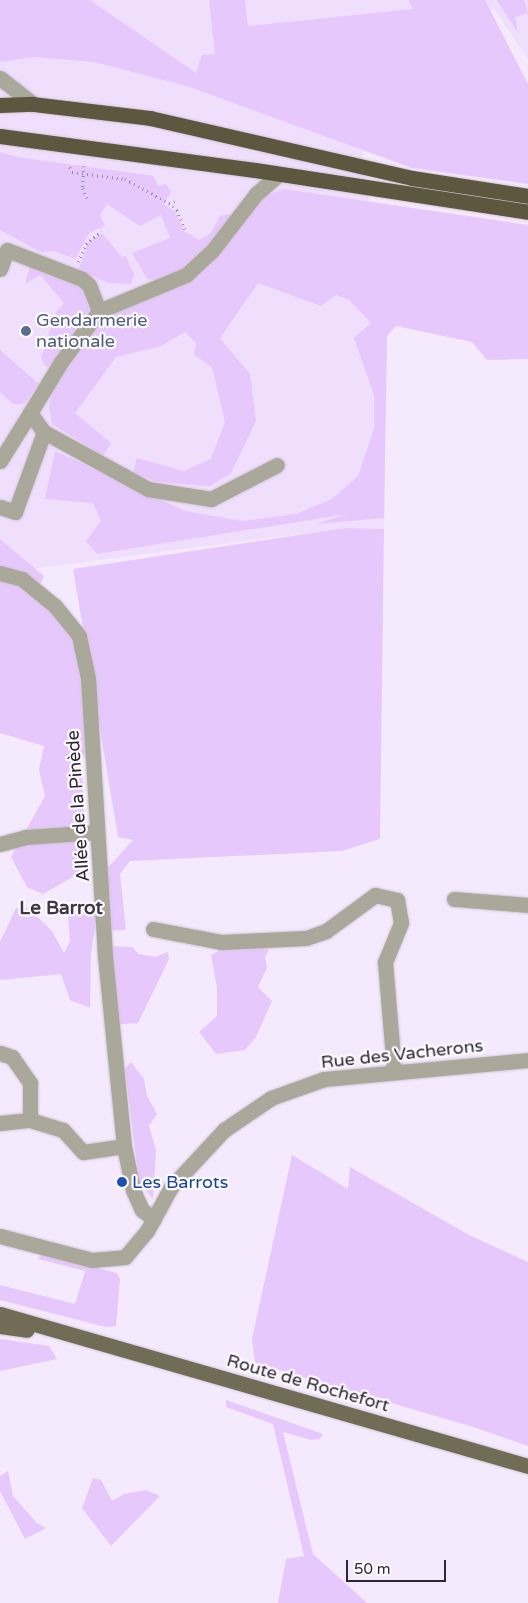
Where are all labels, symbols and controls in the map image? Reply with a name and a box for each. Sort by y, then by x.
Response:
place label: Gendarmerie nationale [36,310,147,352]
marker: Gendarmerie nationale [20,325,32,337]
street label: Allée de la Pinède [62,729,94,883]
district label: Le Barrot [19,898,103,920]
street label: Rue des Vacherons [320,1035,484,1073]
place label: Les Barrots [132,1171,228,1193]
marker: Les Barrots [116,1176,128,1188]
street label: Route de Rochefort [224,1349,392,1417]
scale bar [348,1550,448,1582]
text: 50 m [354,1560,391,1578]

